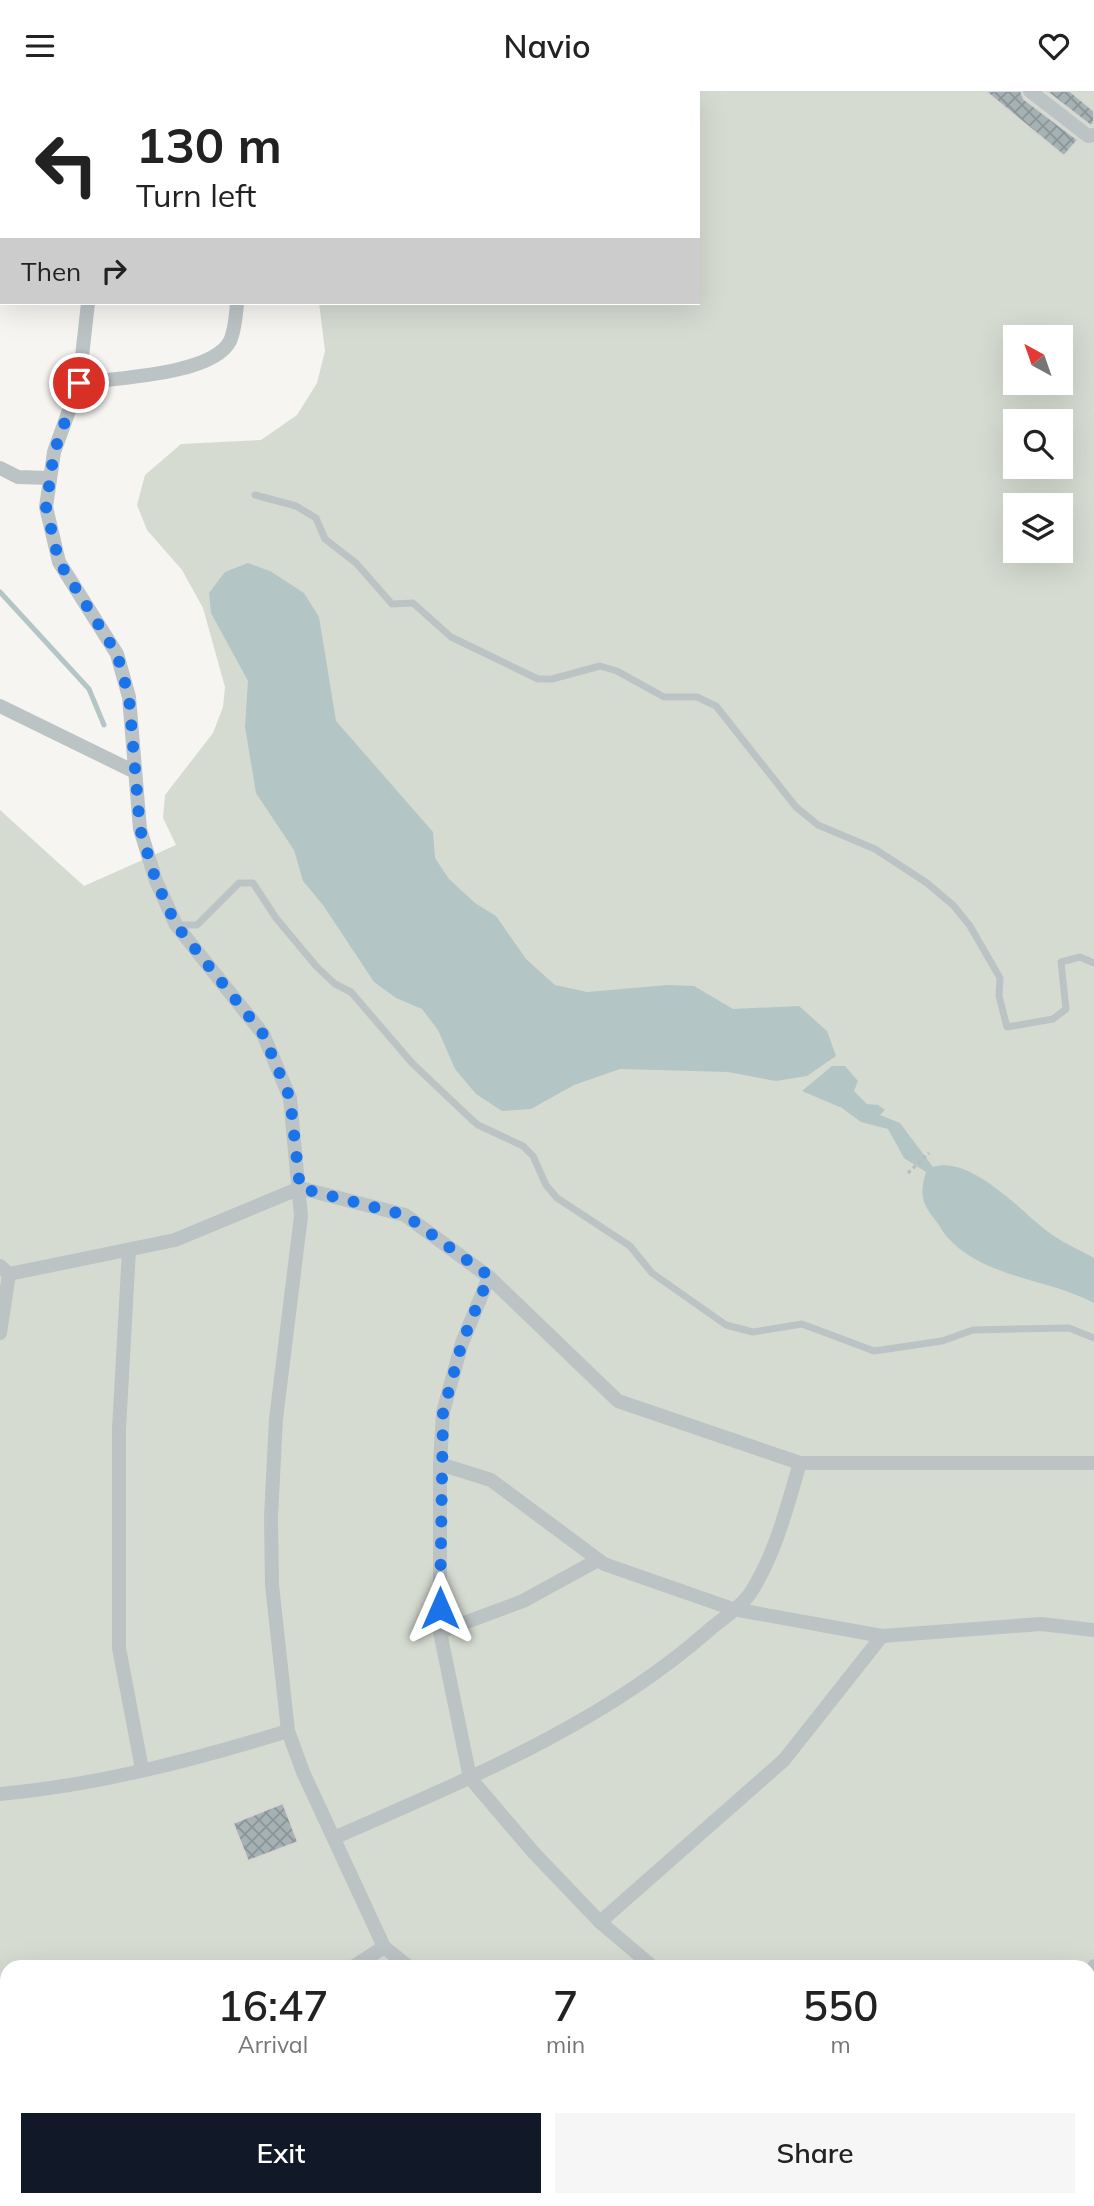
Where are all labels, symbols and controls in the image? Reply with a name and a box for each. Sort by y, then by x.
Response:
text: Navio [503,26,591,66]
icon: menu [21,27,59,65]
icon: heart [1035,27,1073,65]
text: 130 m [136,114,282,175]
icon: left [21,119,112,210]
text: Turn left [136,175,256,215]
icon: right [95,252,133,290]
text: Then [21,255,81,288]
north arrow [1003,325,1073,395]
map controls [1003,325,1073,563]
pin [49,353,109,413]
icon: arrive [60,364,98,402]
button: search [1003,409,1073,479]
button: layers [1003,493,1073,563]
position arrow [403,1571,477,1645]
text: 16:47 [218,1979,328,2032]
text: 7 [553,1979,578,2032]
text: 550 [803,1979,878,2032]
text: Arrival [238,2030,308,2059]
text: min [546,2030,585,2059]
text: m [830,2030,851,2059]
button: Exit [21,2113,541,2193]
button: Share [555,2113,1075,2193]

